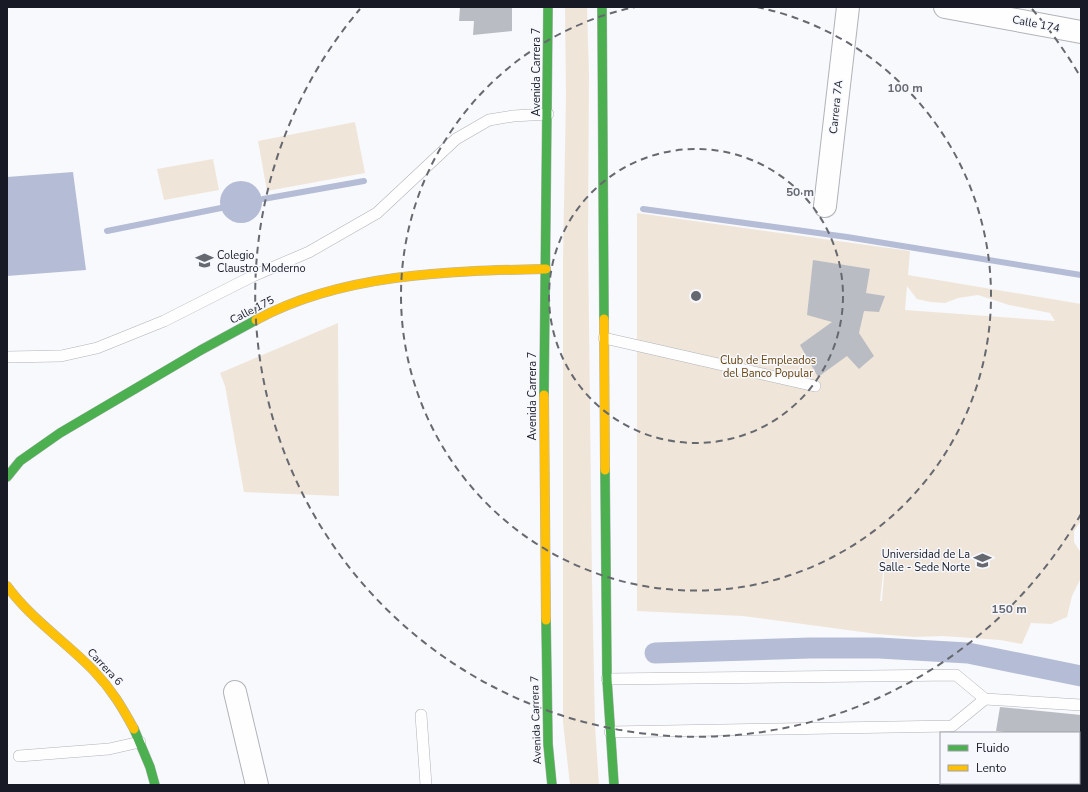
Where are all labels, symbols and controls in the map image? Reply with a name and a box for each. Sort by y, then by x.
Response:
street label: Calle 174 [1011,12,1061,36]
street label: Avenida Carrera 7 [529,28,544,116]
street label: Carrera 7A [826,79,846,135]
text: 100 m [887,80,923,96]
text: 50 m [786,184,814,200]
place label: Colegio Claustro Moderno [217,248,306,276]
school or university icon: Colegio Claustro Moderno [194,251,214,271]
centre of rings [689,289,703,303]
street label: Calle 175 [227,292,277,328]
street label: Avenida Carrera 7 [525,352,540,440]
park label: Club de Empleados del Banco Popular [720,353,816,381]
place label: Universidad de La Salle - Sede Norte [879,547,970,575]
school or university icon: Universidad de La Salle - Sede Norte [973,550,993,570]
text: 150 m [991,601,1027,617]
street label: Carrera 6 [84,645,126,689]
street label: Avenida Carrera 7 [527,675,545,765]
legend [940,732,1080,784]
text: Fluido [976,740,1010,756]
text: Lento [976,760,1007,776]

